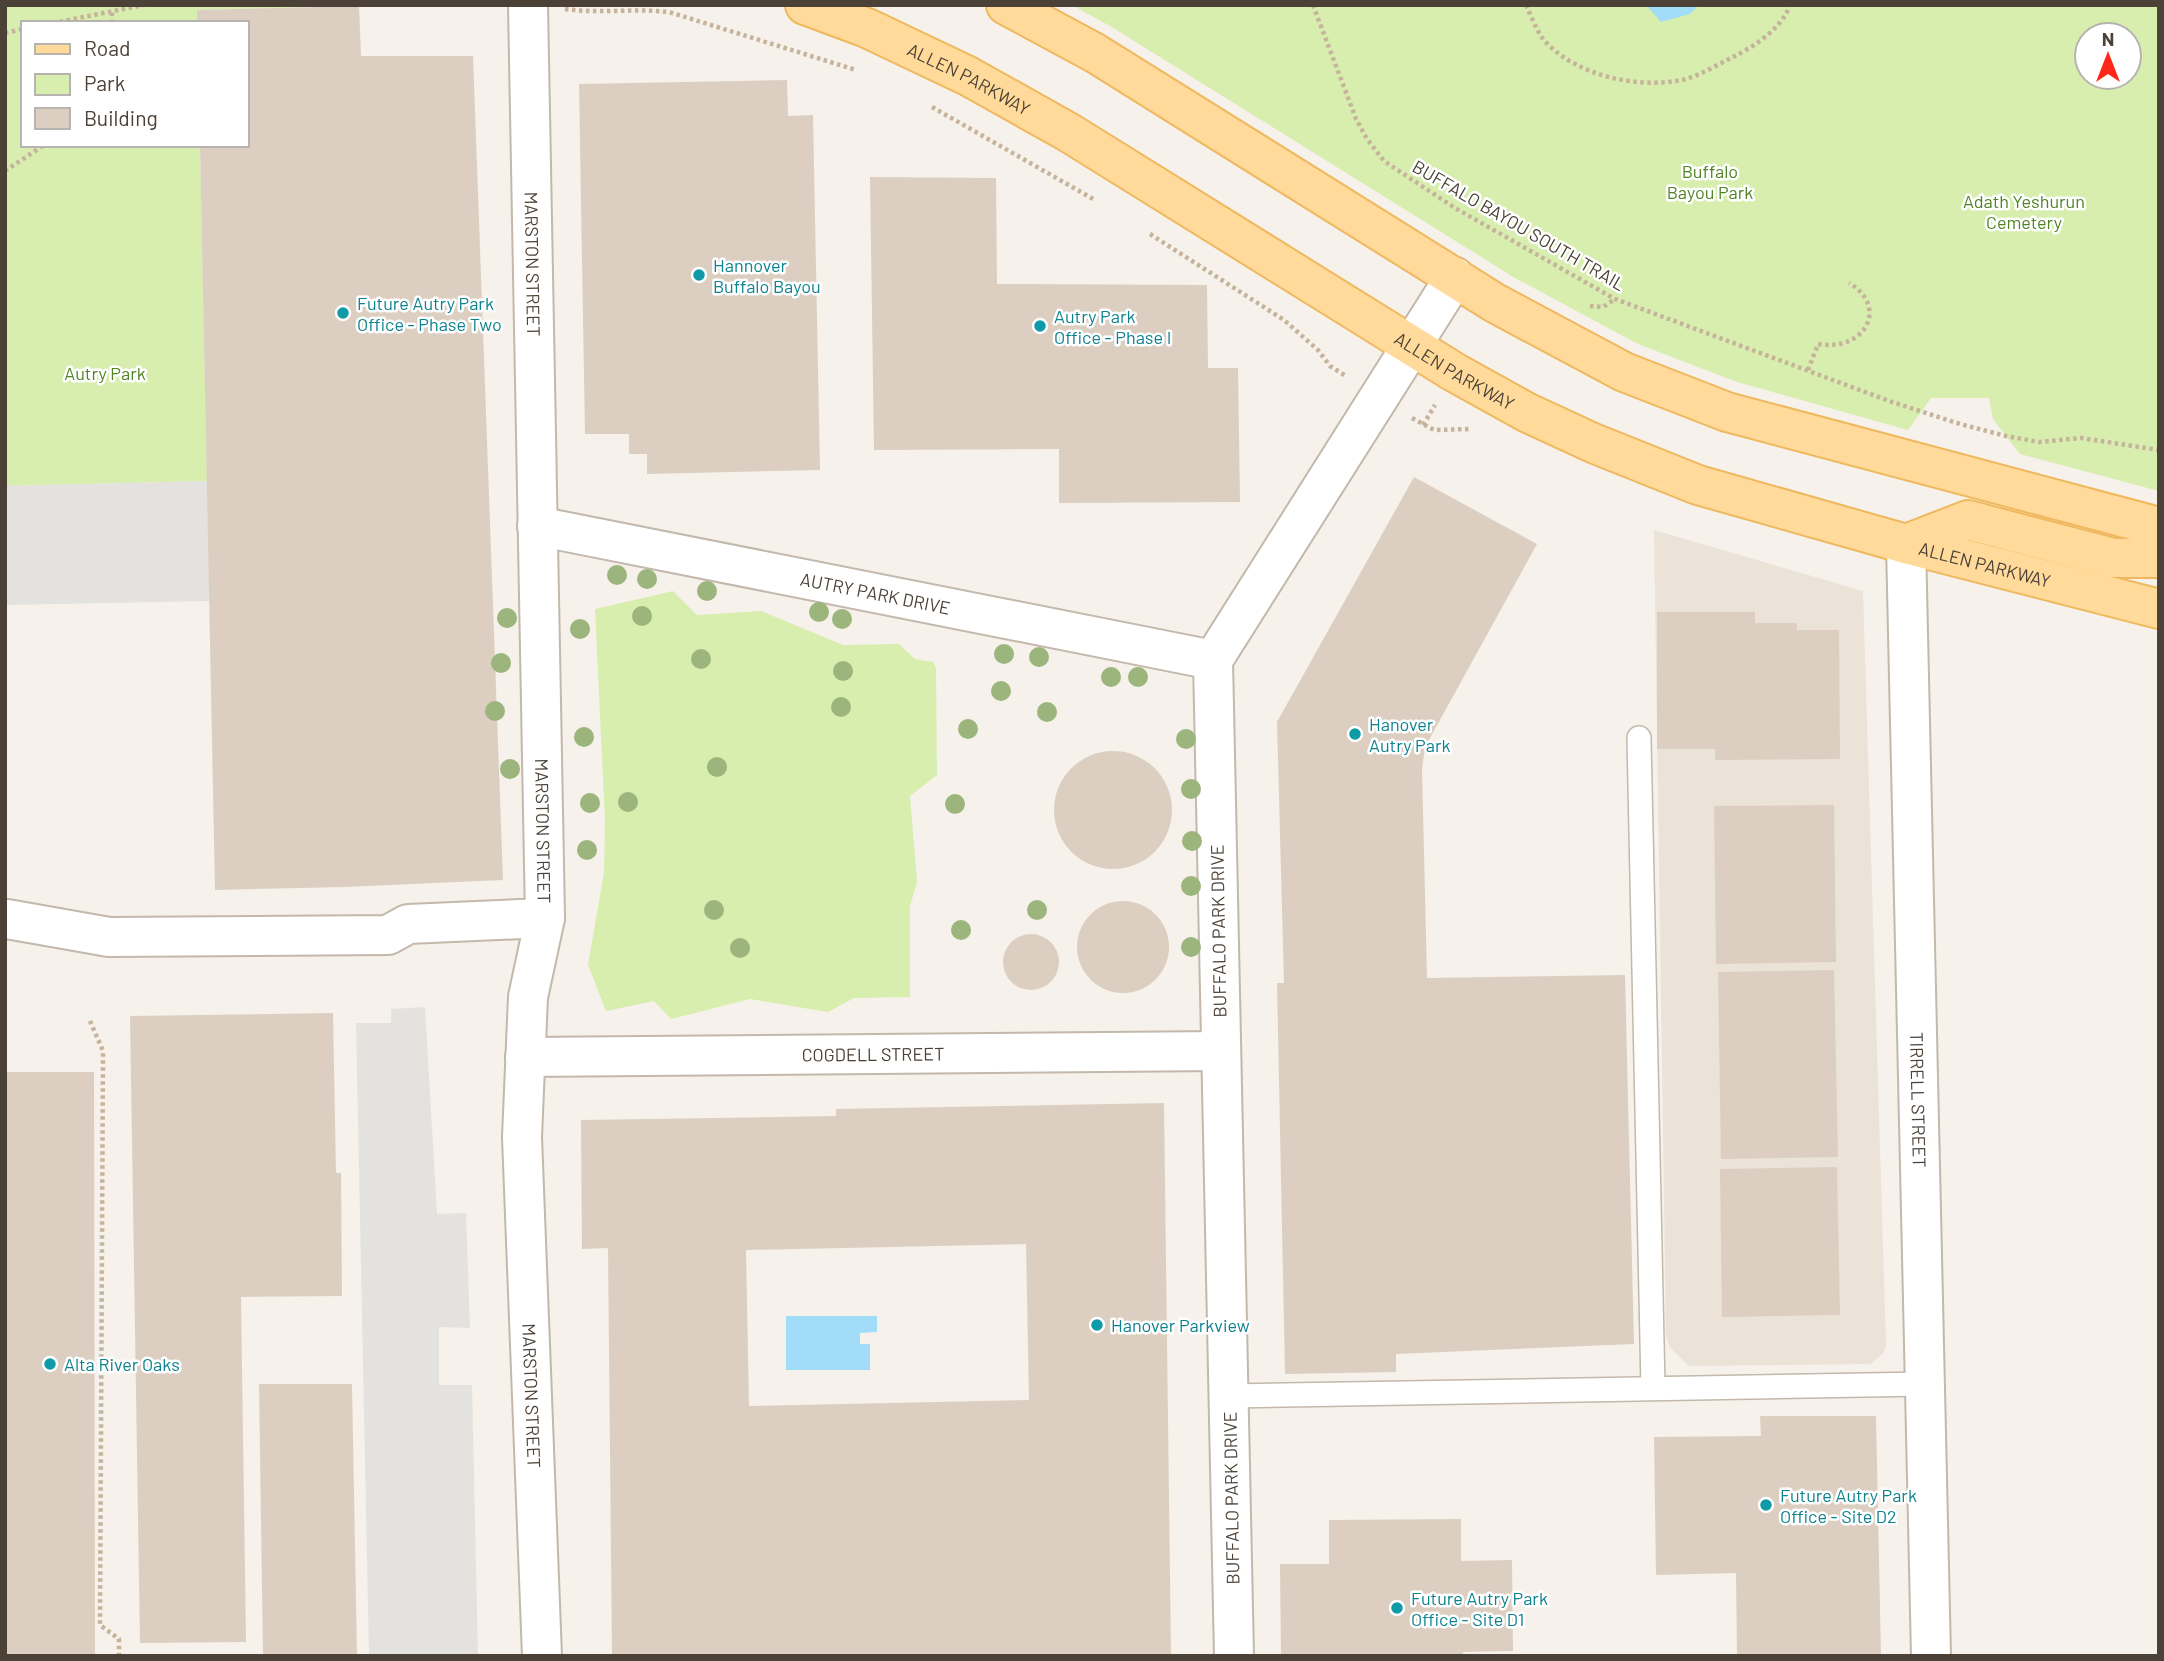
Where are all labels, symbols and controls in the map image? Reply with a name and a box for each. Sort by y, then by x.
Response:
legend [21,21,248,147]
north arrow [2073,21,2143,91]
text: N [2102,27,2114,50]
text: Road [84,35,130,60]
street label: ALLEN PARKWAY [904,38,1034,120]
text: Park [84,70,125,95]
text: Building [84,105,158,130]
street label: BUFFALO BAYOU SOUTH TRAIL [1409,155,1629,295]
park label: Buffalo Bayou Park [1667,160,1753,203]
park label: Adath Yeshurun Cemetery [1963,190,2085,233]
street label: MARSTON STREET [520,191,545,337]
place label: Hannover Buffalo Bayou [713,254,821,297]
marker: Hannover Buffalo Bayou [691,267,707,283]
place label: Future Autry Park Office - Phase Two [357,292,502,335]
marker: Future Autry Park Office - Phase Two [335,305,351,321]
place label: Autry Park Office - Phase I [1054,305,1171,348]
marker: Autry Park Office - Phase I [1032,318,1048,334]
street label: ALLEN PARKWAY [1391,327,1518,414]
park label: Autry Park [64,362,146,384]
street label: ALLEN PARKWAY [1917,537,2053,592]
street label: AUTRY PARK DRIVE [799,567,952,619]
place label: Hanover Autry Park [1369,713,1450,756]
marker: Hanover Autry Park [1347,726,1363,742]
street label: MARSTON STREET [531,758,556,903]
street label: BUFFALO PARK DRIVE [1205,844,1231,1018]
street label: TIRRELL STREET [1906,1032,1931,1168]
street label: COGDELL STREET [802,1042,944,1066]
place label: Hanover Parkview [1111,1314,1250,1336]
marker: Hanover Parkview [1089,1317,1105,1333]
street label: MARSTON STREET [518,1323,546,1468]
place label: Alta River Oaks [64,1353,180,1375]
marker: Alta River Oaks [42,1356,58,1372]
street label: BUFFALO PARK DRIVE [1218,1411,1244,1585]
place label: Future Autry Park Office - Site D2 [1780,1484,1917,1527]
marker: Future Autry Park Office - Site D2 [1758,1497,1774,1513]
place label: Future Autry Park Office - Site D1 [1411,1587,1548,1630]
marker: Future Autry Park Office - Site D1 [1389,1600,1405,1616]

